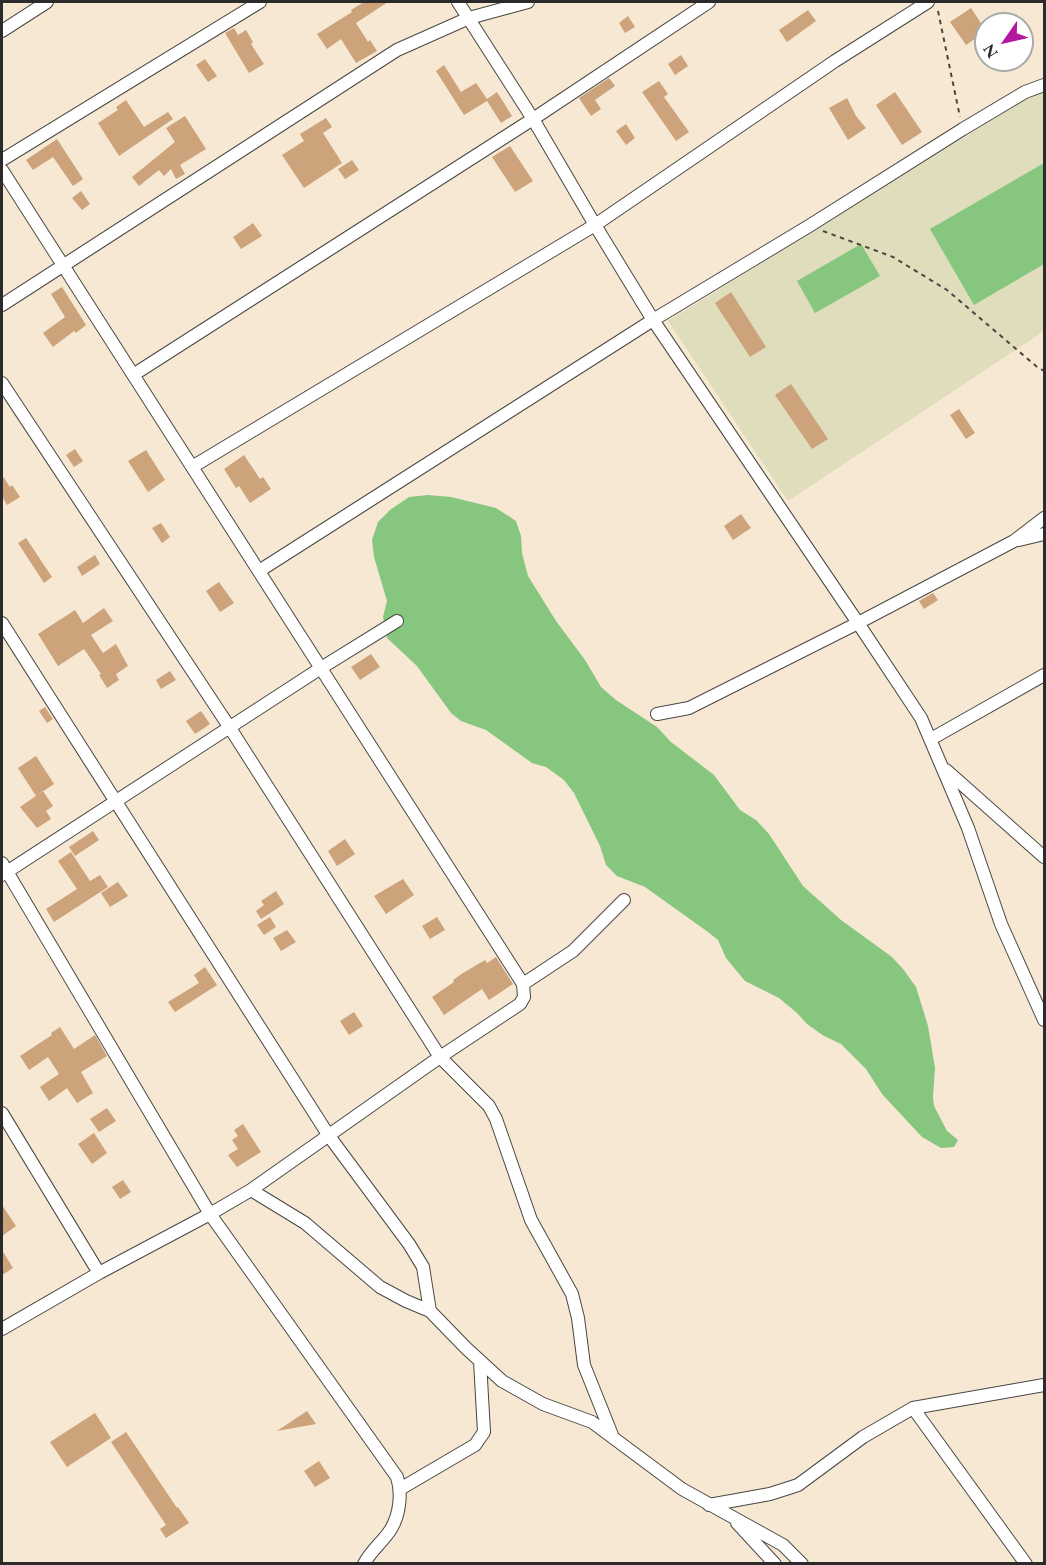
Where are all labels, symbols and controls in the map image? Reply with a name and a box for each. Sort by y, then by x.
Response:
north arrow [974,12,1034,72]
text: N [978,40,1003,62]

